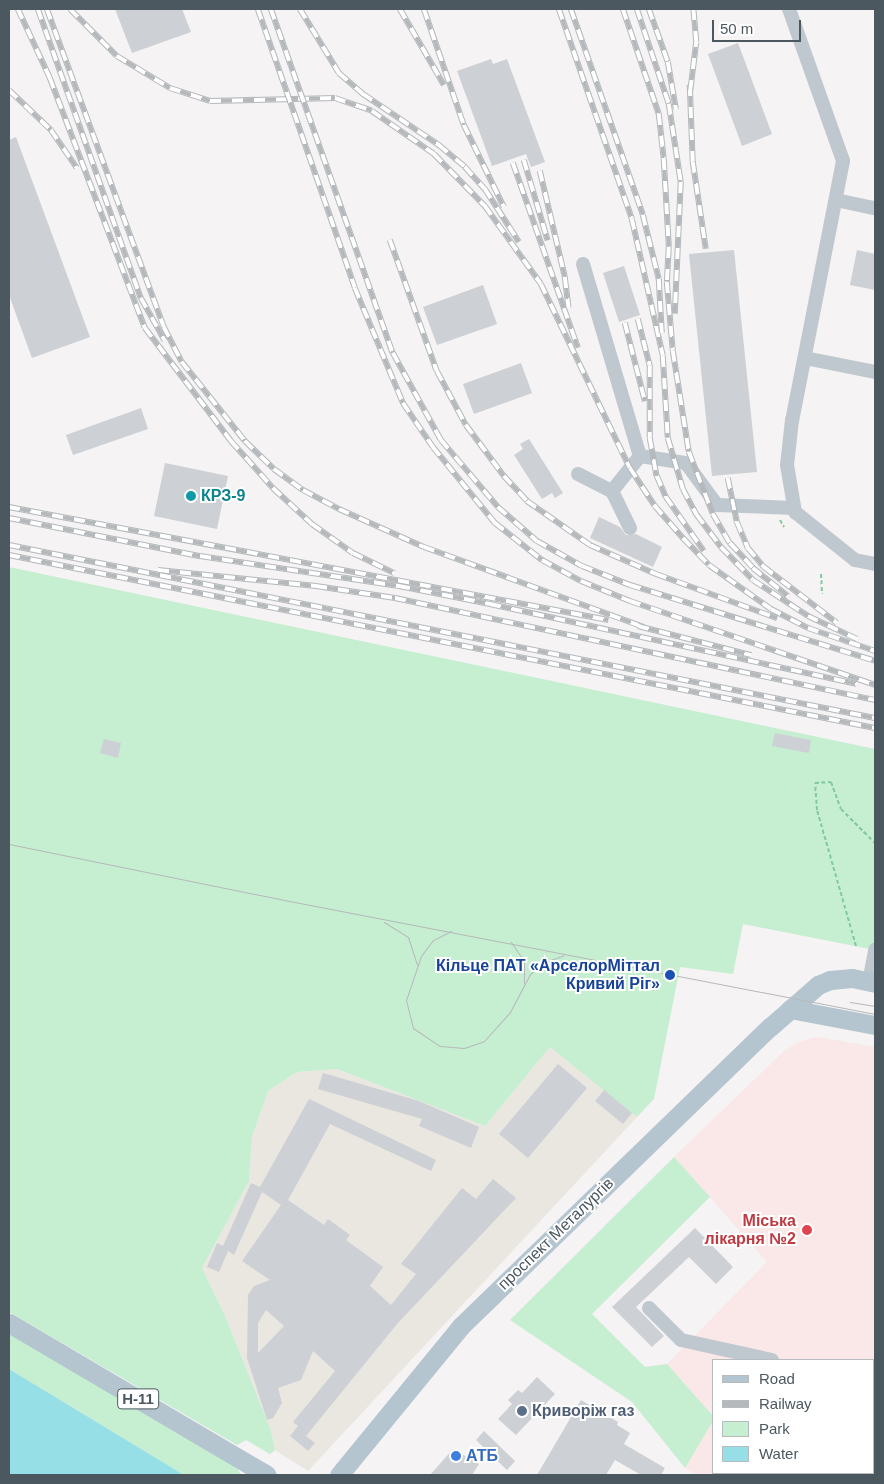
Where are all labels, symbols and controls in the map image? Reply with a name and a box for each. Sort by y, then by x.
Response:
scale bar [714,10,803,42]
text: 50 m [720,20,753,37]
place label: КРЗ-9 [201,486,245,506]
marker: КРЗ-9 [185,490,197,502]
place label: Кільце ПАТ «АрселорМіттал Кривий Ріг» [436,956,660,994]
marker: Кільце ПАТ «АрселорМіттал Кривий Ріг» [664,969,676,981]
street label: проспект Металургів [494,1174,618,1294]
place label: Міська лікарня №2 [705,1211,796,1249]
marker: Міська лікарня №2 [800,1223,814,1237]
legend [712,1359,874,1474]
text: Road [759,1370,795,1387]
road number: Н-11 [117,1386,159,1412]
text: Railway [759,1395,812,1412]
place label: Криворіж газ [532,1401,634,1421]
marker: Криворіж газ [516,1405,528,1417]
text: Park [759,1420,790,1437]
text: Water [759,1445,798,1462]
place label: АТБ [466,1446,498,1466]
marker: АТБ [450,1450,462,1462]

